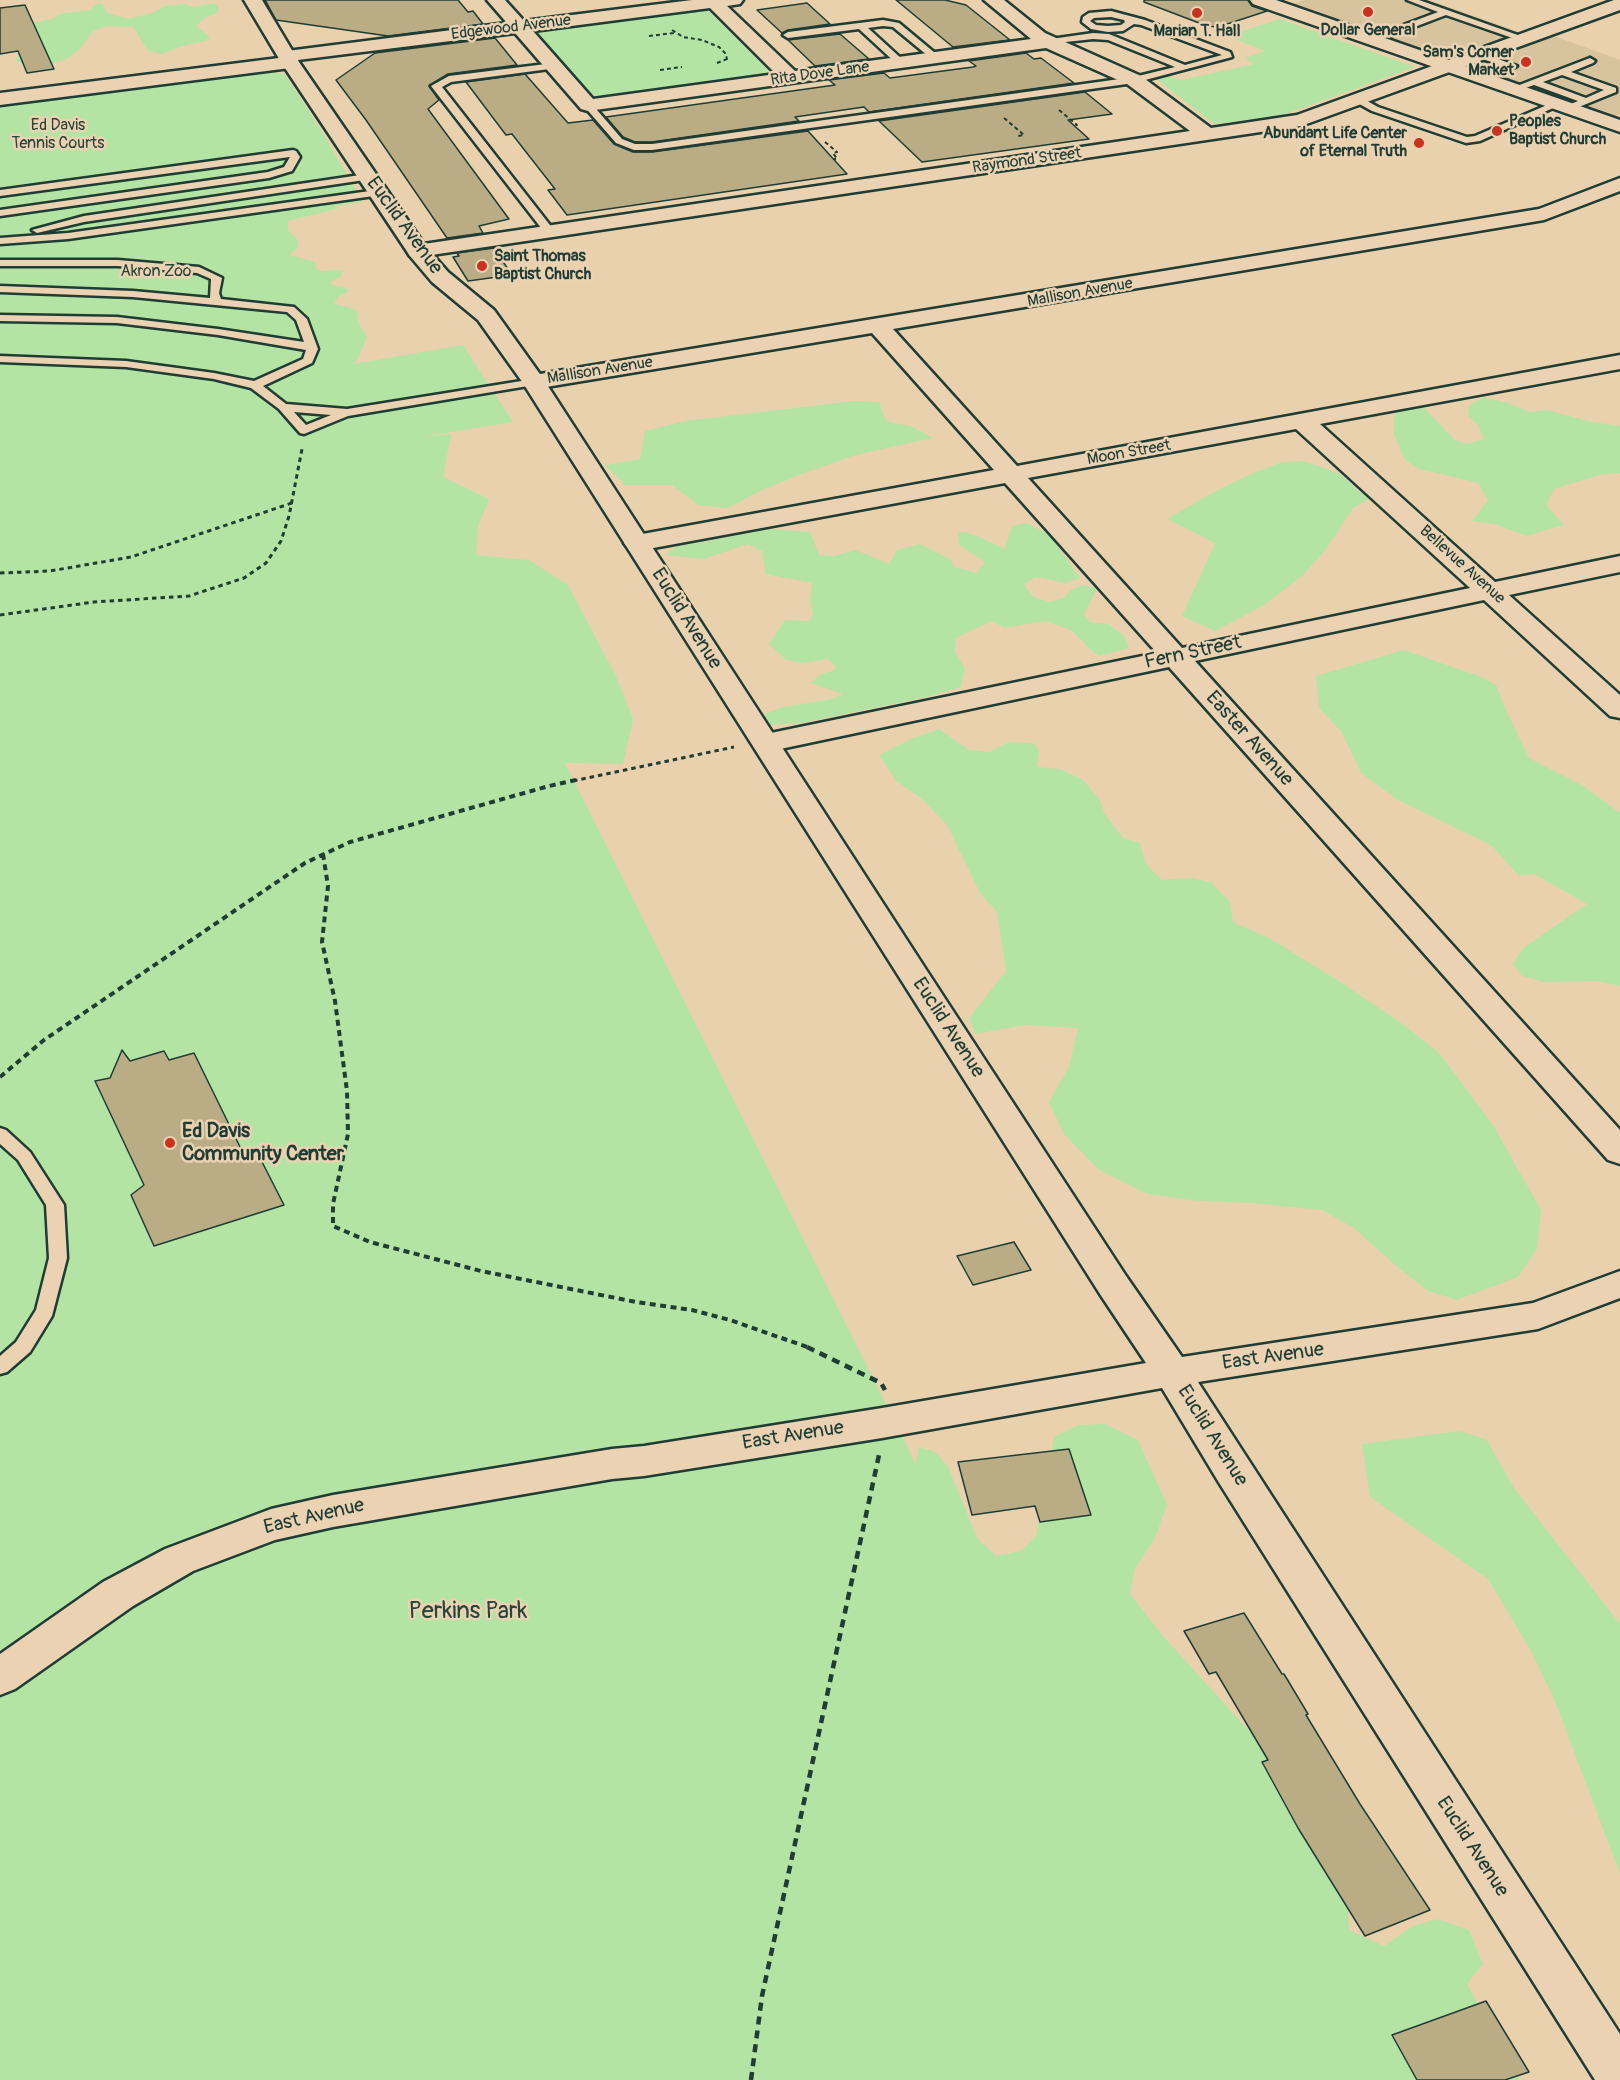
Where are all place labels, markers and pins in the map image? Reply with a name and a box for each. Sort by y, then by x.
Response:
marker: Dollar General [1361,5,1375,19]
marker: Marian T. Hall [1190,6,1204,20]
place label: Dollar General [1321,21,1415,41]
place label: Marian T. Hall [1154,22,1240,42]
place label: Sam's Corner Market [1422,43,1514,81]
marker: Sam's Corner Market [1519,55,1533,69]
place label: Peoples Baptist Church [1509,112,1606,150]
place label: Abundant Life Center of Eternal Truth [1263,124,1407,162]
marker: Peoples Baptist Church [1490,124,1504,138]
marker: Abundant Life Center of Eternal Truth [1412,136,1426,150]
place label: Saint Thomas Baptist Church [494,247,591,285]
marker: Saint Thomas Baptist Church [475,259,489,273]
place label: Ed Davis Community Center [182,1120,344,1167]
marker: Ed Davis Community Center [163,1136,177,1150]

